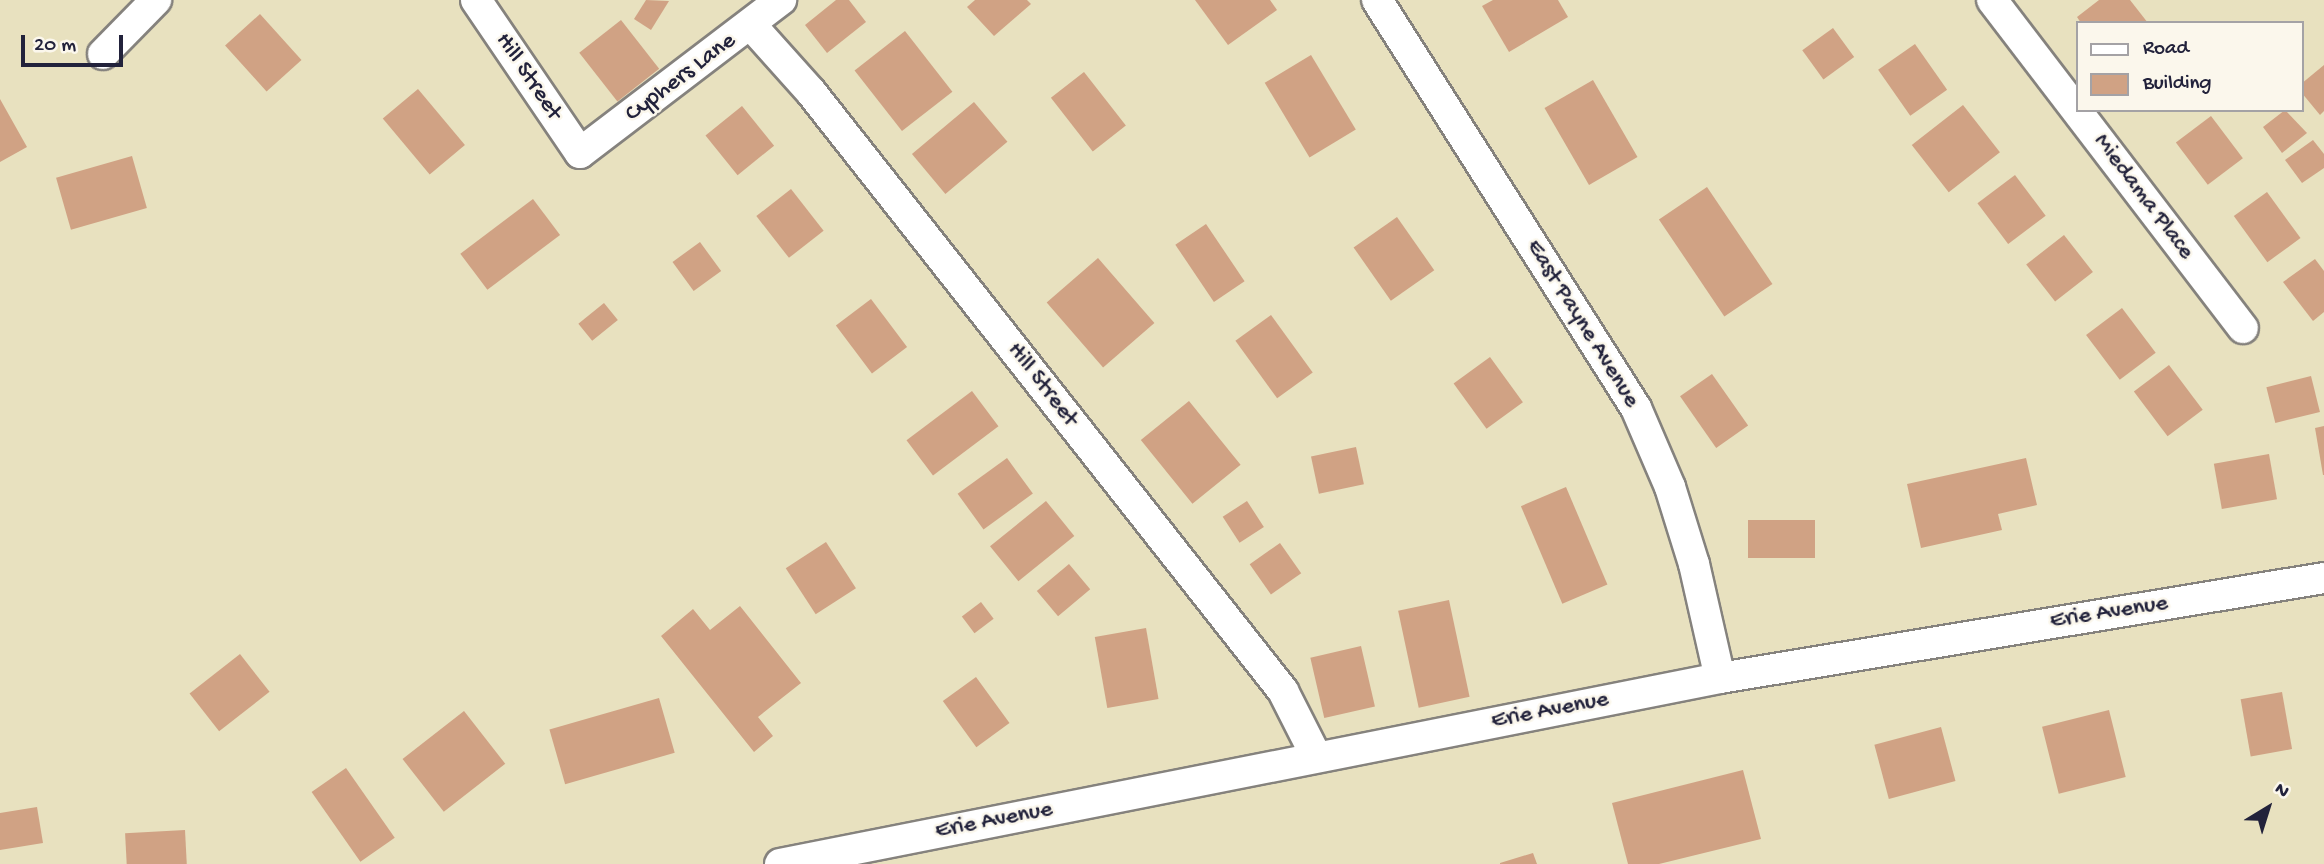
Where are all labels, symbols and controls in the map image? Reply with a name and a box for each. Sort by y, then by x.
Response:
scale bar [24,21,126,65]
legend [2076,21,2303,112]
street label: Cyphers Lane [620,27,742,129]
street label: Hill Street [488,28,568,126]
text: 20 m [34,34,76,59]
text: Road [2143,37,2189,62]
text: Building [2143,72,2212,97]
street label: Miedama Place [2086,128,2200,266]
street label: East Payne Avenue [1519,235,1645,413]
street label: Hill Street [1000,337,1084,433]
street label: Erie Avenue [2048,589,2170,637]
street label: Erie Avenue [1489,686,1611,736]
north arrow [2233,773,2303,843]
text: N [2269,778,2293,804]
street label: Erie Avenue [933,796,1055,846]

